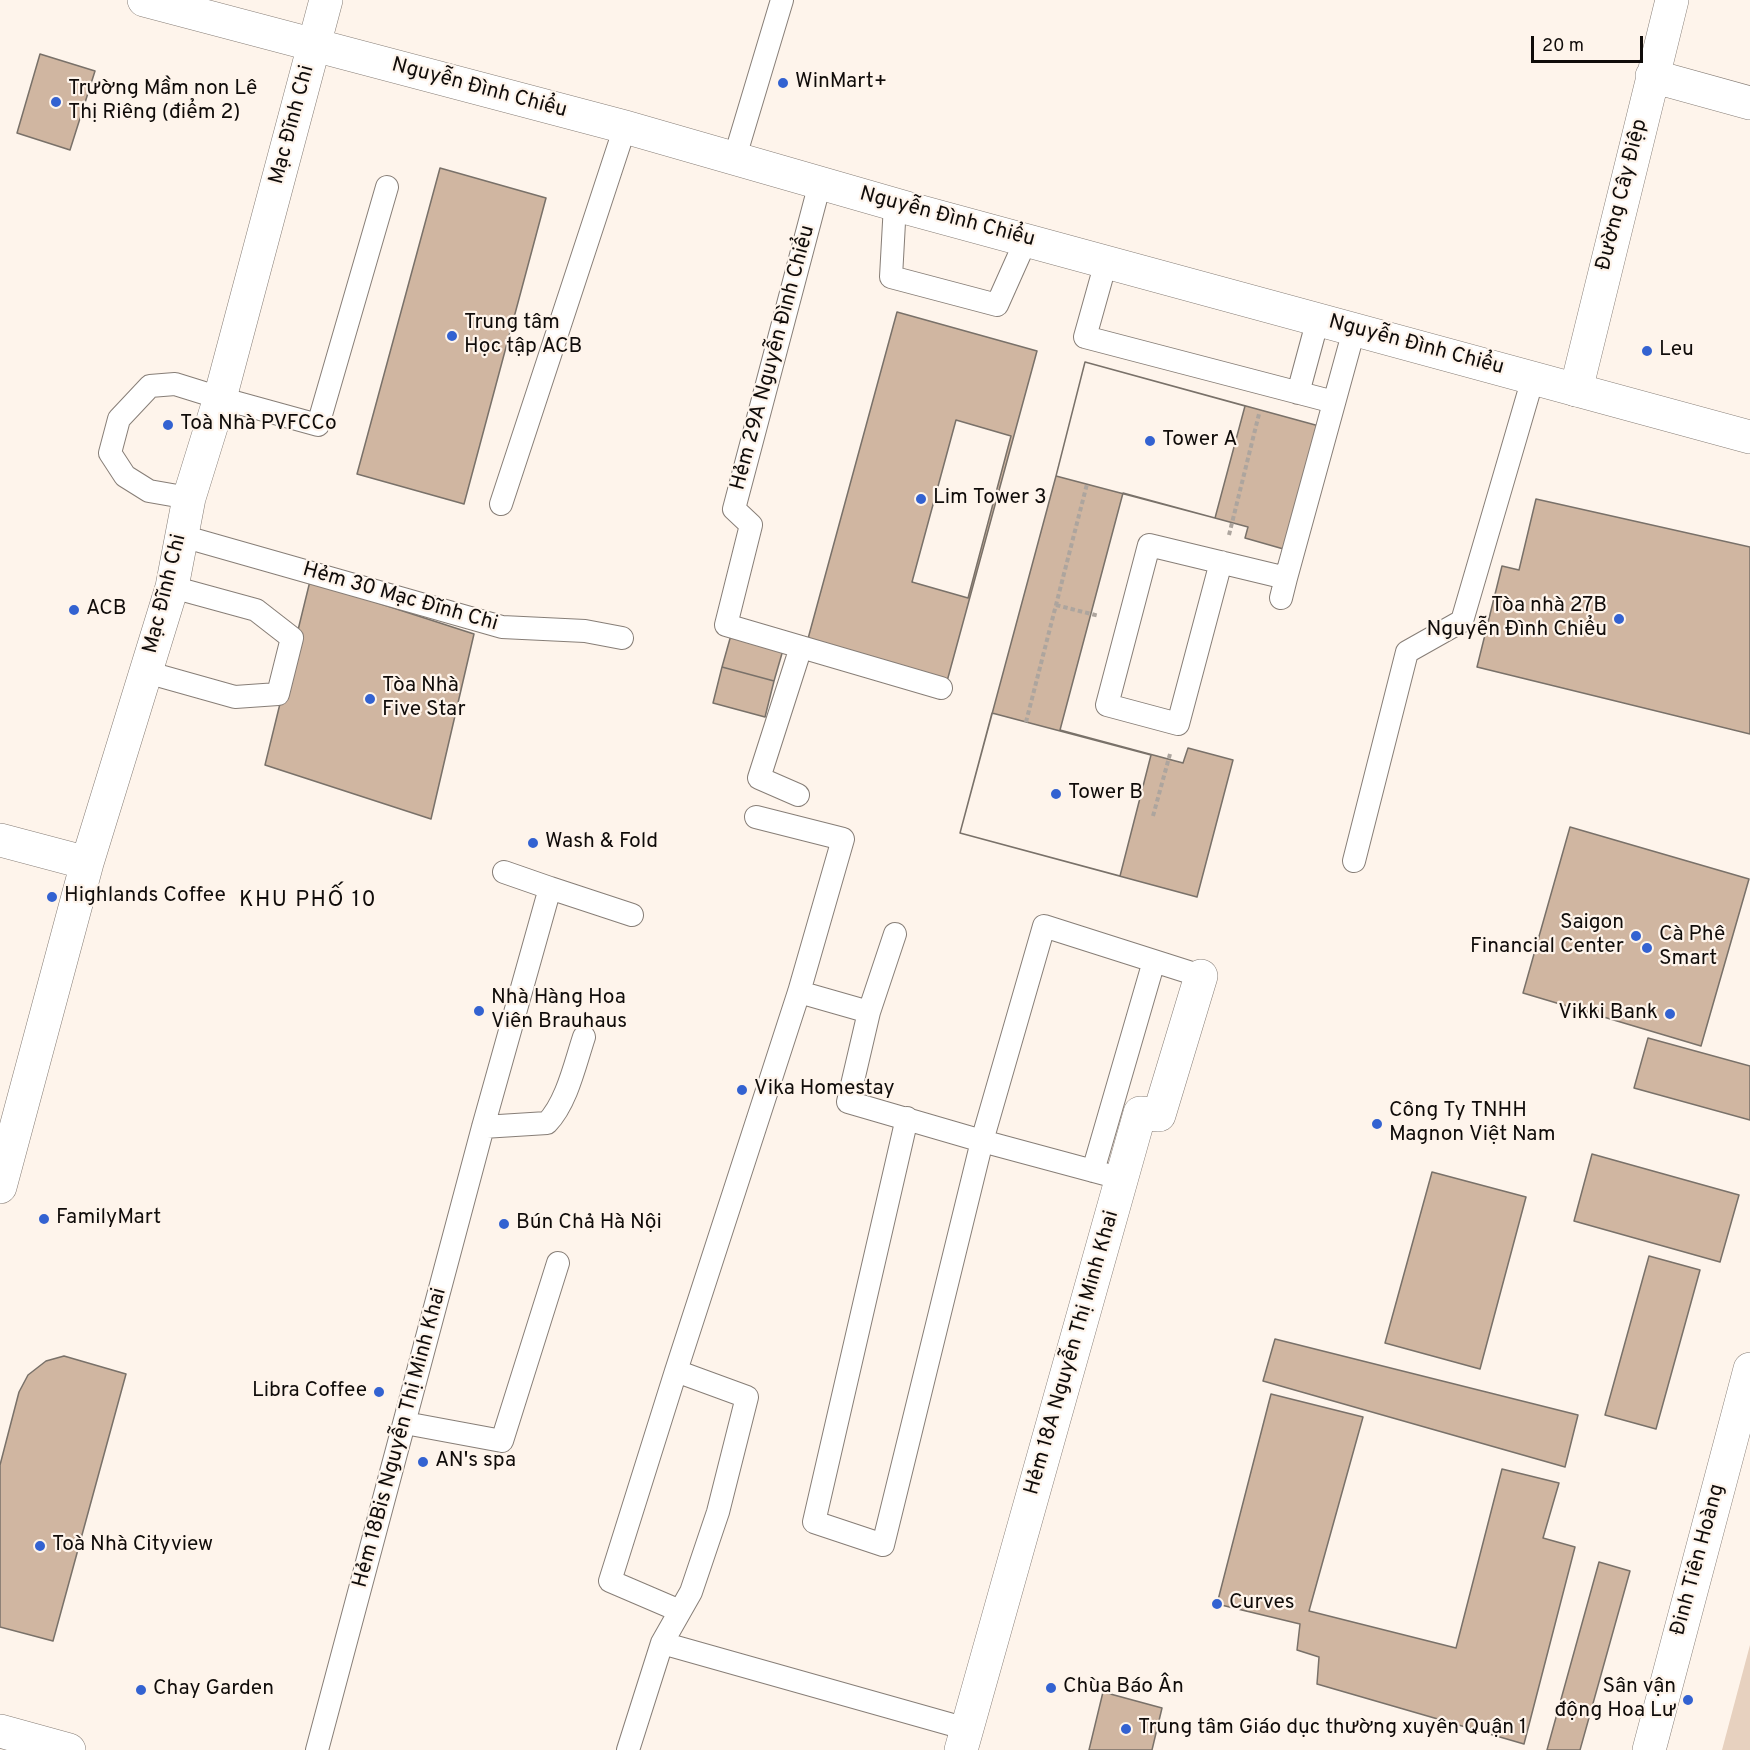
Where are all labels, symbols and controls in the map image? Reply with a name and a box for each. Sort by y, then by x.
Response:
scale bar [1534,24,1646,62]
text: 20 m [1542,35,1584,58]
street label: Nguyễn Đình Chiểu [389,53,569,125]
street label: Mạc Đĩnh Chi [265,63,321,187]
place label: WinMart+ [795,70,887,96]
marker: WinMart+ [776,76,790,90]
place label: Trường Mầm non Lê Thị Riêng (điểm 2) [68,77,257,127]
marker: Trường Mầm non Lê Thị Riêng (điểm 2) [49,95,63,109]
street label: Đường Cây Điệp [1592,117,1654,273]
street label: Nguyễn Đình Chiểu [857,182,1037,254]
street label: Hẻm 29A Nguyễn Đình Chiểu [726,223,822,493]
street label: Nguyễn Đình Chiểu [1326,310,1506,382]
place label: Trung tâm Học tập ACB [464,311,582,361]
marker: Trung tâm Học tập ACB [445,329,459,343]
place label: Leu [1659,338,1694,364]
marker: Leu [1640,344,1654,358]
place label: Toà Nhà PVFCCo [180,412,337,438]
marker: Toà Nhà PVFCCo [161,418,175,432]
place label: Tower A [1162,428,1238,454]
marker: Tower A [1143,434,1157,448]
place label: Lim Tower 3 [933,486,1047,512]
marker: Lim Tower 3 [914,492,928,506]
street label: Mạc Đĩnh Chi [139,532,193,656]
street label: Hẻm 30 Mạc Đĩnh Chi [300,558,500,638]
place label: Tòa nhà 27B Nguyễn Đình Chiểu [1426,594,1607,644]
place label: ACB [86,597,126,623]
marker: ACB [67,603,81,617]
marker: Tòa nhà 27B Nguyễn Đình Chiểu [1612,612,1626,626]
place label: Tòa Nhà Five Star [382,674,466,724]
marker: Tòa Nhà Five Star [363,692,377,706]
place label: Tower B [1068,781,1143,807]
marker: Tower B [1049,787,1063,801]
place label: Wash & Fold [545,830,658,856]
marker: Wash & Fold [526,836,540,850]
place label: Highlands Coffee [64,884,226,910]
district label: KHU PHỐ 10 [239,889,377,915]
marker: Highlands Coffee [45,890,59,904]
place label: Saigon Financial Center [1470,911,1624,961]
place label: Cà Phê Smart [1659,923,1725,973]
marker: Saigon Financial Center [1629,929,1643,943]
marker: Cà Phê Smart [1640,941,1654,955]
place label: Nhà Hàng Hoa Viên Brauhaus [491,986,627,1036]
place label: Vikki Bank [1558,1001,1658,1027]
marker: Nhà Hàng Hoa Viên Brauhaus [472,1004,486,1018]
marker: Vikki Bank [1663,1007,1677,1021]
place label: Vika Homestay [754,1077,895,1103]
marker: Vika Homestay [735,1083,749,1097]
place label: Công Ty TNHH Magnon Việt Nam [1389,1099,1555,1149]
marker: Công Ty TNHH Magnon Việt Nam [1370,1117,1384,1131]
place label: FamilyMart [56,1206,161,1232]
street label: Hẻm 18A Nguyễn Thị Minh Khai [1020,1208,1126,1498]
place label: Bún Chả Hà Nội [516,1211,662,1237]
marker: FamilyMart [37,1212,51,1226]
marker: Bún Chả Hà Nội [497,1217,511,1231]
street label: Hẻm 18Bis Nguyễn Thị Minh Khai [349,1285,453,1591]
place label: Libra Coffee [252,1379,367,1405]
marker: Libra Coffee [372,1385,386,1399]
place label: AN's spa [435,1449,516,1475]
marker: AN's spa [416,1455,430,1469]
street label: Đinh Tiên Hoàng [1667,1482,1731,1638]
place label: Toà Nhà Cityview [52,1533,213,1559]
marker: Toà Nhà Cityview [33,1539,47,1553]
place label: Curves [1229,1591,1294,1617]
marker: Curves [1210,1597,1224,1611]
place label: Chùa Báo Ân [1063,1675,1184,1701]
place label: Sân vận động Hoa Lư [1555,1675,1676,1725]
place label: Chay Garden [153,1677,274,1703]
marker: Chùa Báo Ân [1044,1681,1058,1695]
marker: Chay Garden [134,1683,148,1697]
marker: Sân vận động Hoa Lư [1681,1693,1695,1707]
place label: Trung tâm Giáo dục thường xuyên Quận 1 [1138,1716,1527,1742]
marker: Trung tâm Giáo dục thường xuyên Quận 1 [1119,1722,1133,1736]

